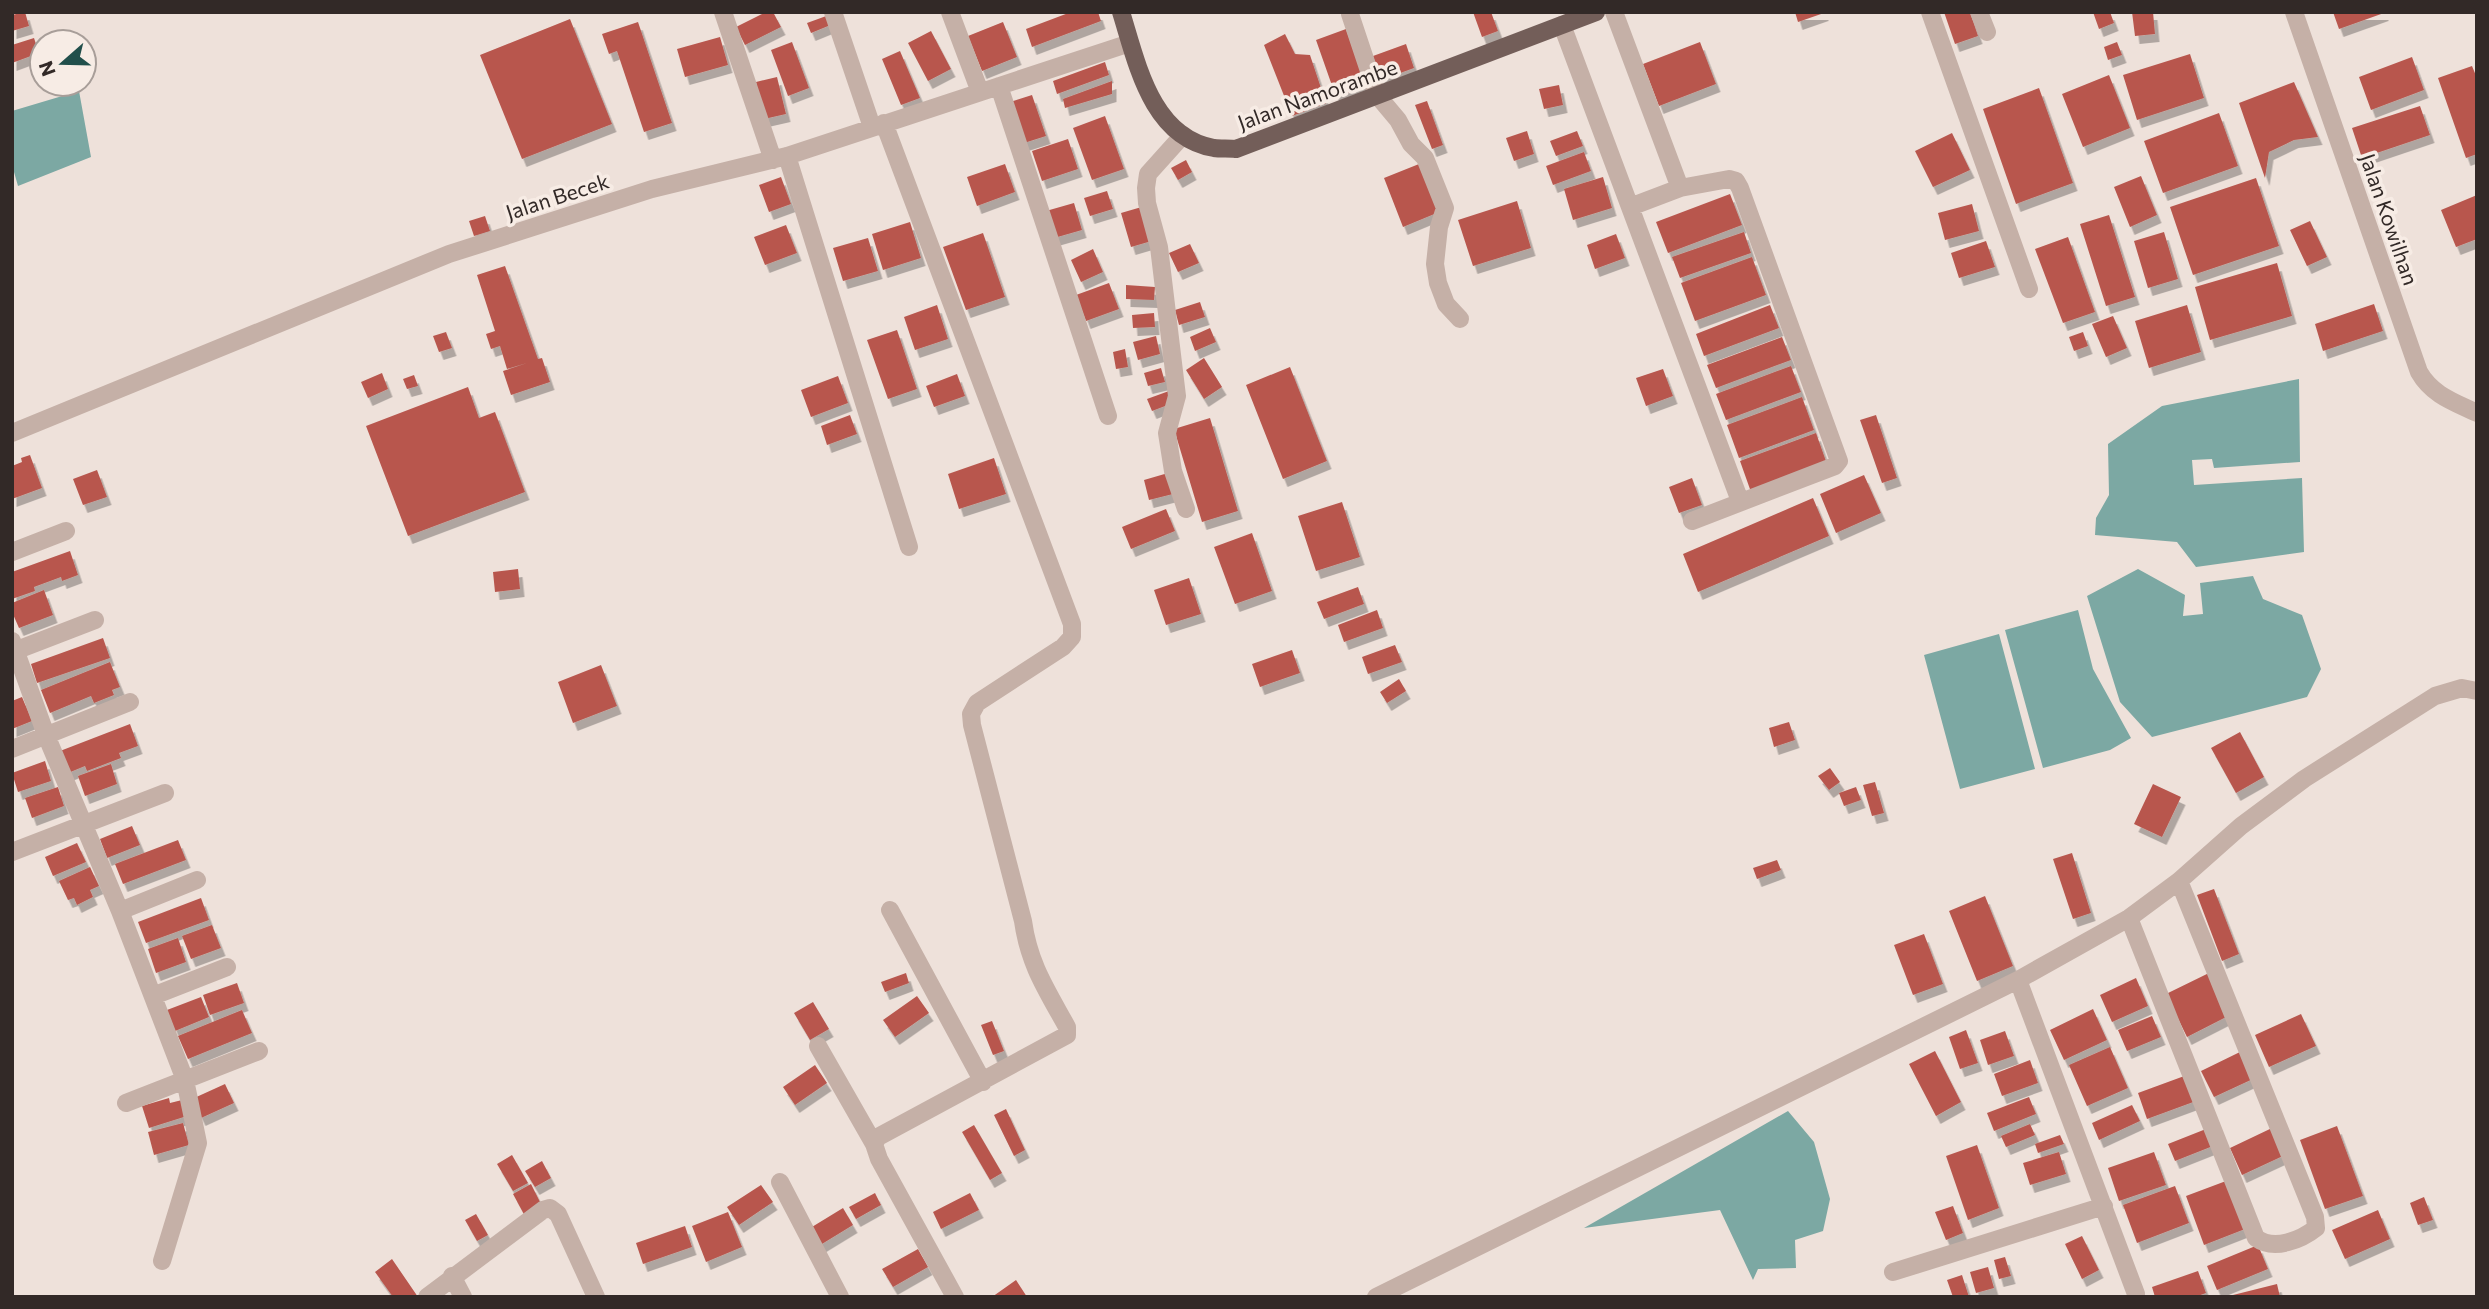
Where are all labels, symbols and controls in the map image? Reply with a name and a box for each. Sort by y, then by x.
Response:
north arrow [28,28,98,98]
street label: Jalan Namorambe [1234,54,1400,134]
text: N [33,58,60,80]
street label: Jalan Kowilhan [2356,150,2424,288]
street label: Jalan Becek [502,168,612,224]

